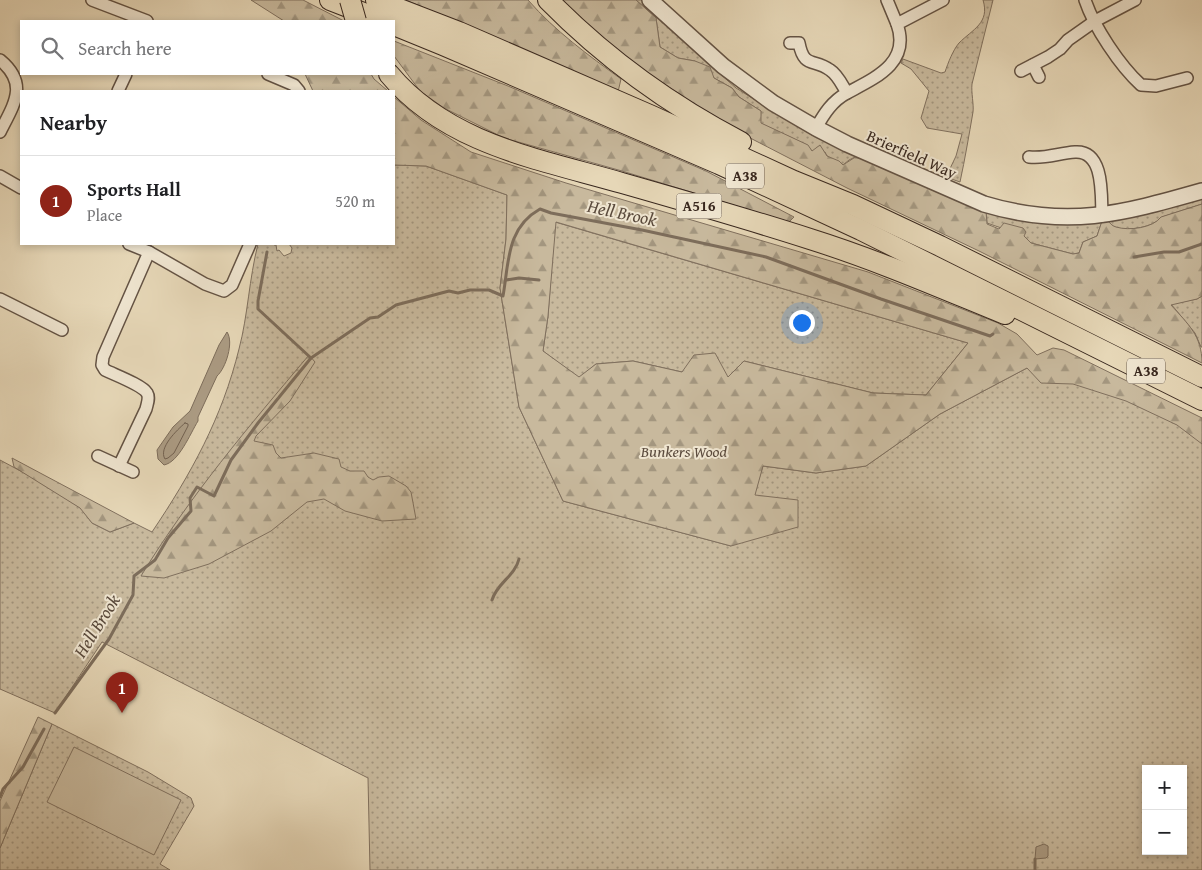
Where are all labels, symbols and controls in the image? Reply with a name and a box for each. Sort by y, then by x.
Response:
search box [20,20,395,75]
icon: search [38,34,66,62]
text: Search here [78,34,172,62]
text: Nearby [40,107,107,138]
street label: Brierfield Way [863,123,961,185]
road number: A38 [726,164,764,188]
text: Sports Hall [87,175,181,203]
text: 1 [52,189,60,213]
text: 520 m [335,189,375,213]
water label: Hell Brook [584,192,660,233]
road number: A516 [676,194,722,218]
text: Place [87,203,122,227]
your location [789,310,815,336]
road number: A38 [1127,358,1165,384]
park label: Bunkers Wood [640,439,727,463]
water label: Hell Brook [66,588,127,663]
pin: 1 [106,672,138,713]
map controls [1142,765,1187,855]
button: + [1142,765,1187,810]
button: − [1142,810,1187,855]

